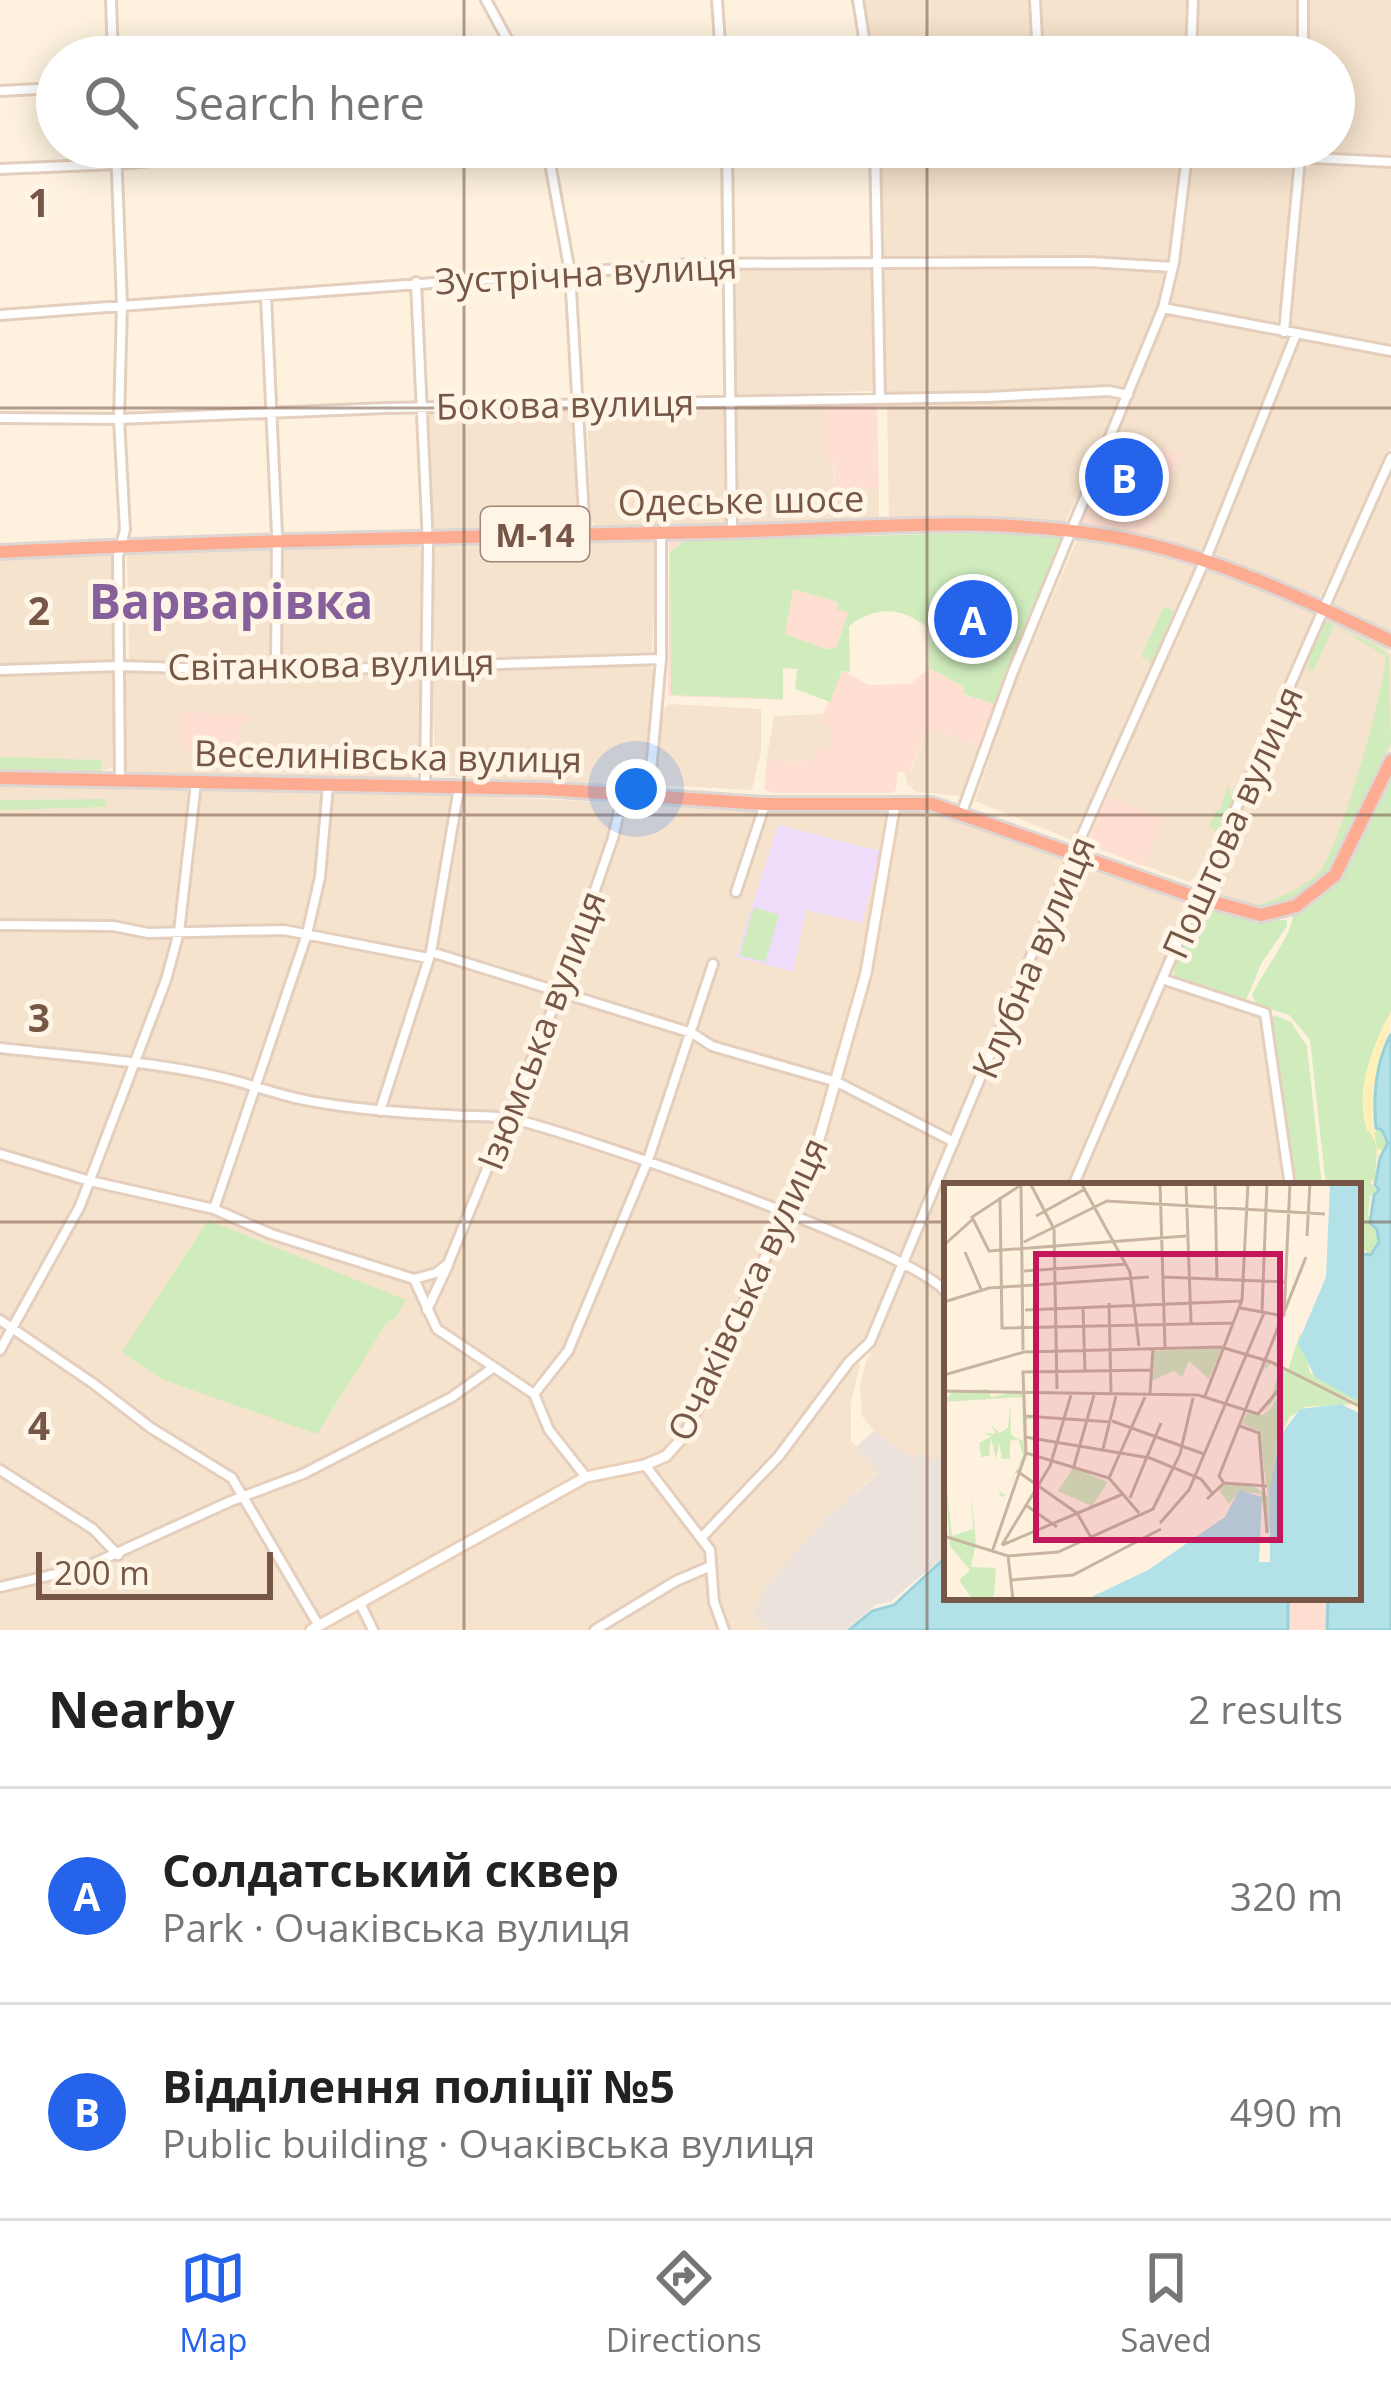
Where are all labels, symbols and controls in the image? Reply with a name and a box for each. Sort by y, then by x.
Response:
search box [36,36,1355,168]
icon: search [78,69,144,135]
text: Search here [174,72,425,133]
text: 1 [28,175,50,228]
street label: Зустрічна вулиця [433,241,739,305]
street label: Бокова вулиця [435,377,695,431]
pin: B [1085,432,1163,522]
street label: Одеське шосе [617,473,865,527]
road number: М-14 [481,507,589,561]
district label: Варварівка [89,568,373,633]
pin: A [934,574,1012,664]
text: 2 [28,583,50,636]
street label: Світанкова вулиця [167,637,495,691]
street label: Поштова вулиця [1150,678,1314,966]
street label: Веселинівська вулиця [194,728,582,784]
your location [606,759,666,819]
street label: Клубна вулиця [960,828,1106,1086]
street label: Ізюмська вулиця [465,884,617,1176]
text: 3 [28,990,50,1043]
street label: Очаківська вулиця [655,1129,839,1449]
inset map [944,1183,1361,1600]
text: 4 [28,1398,50,1451]
scale bar [36,1546,273,1599]
text: 200 m [54,1550,150,1595]
text: Nearby [48,1673,235,1743]
text: 2 results [1188,1682,1343,1735]
text: Солдатський сквер [162,1839,619,1900]
text: A [74,1869,100,1922]
text: 320 m [1230,1869,1343,1922]
text: Park · Очаківська вулиця [162,1900,631,1953]
text: Відділення поліції №5 [162,2055,675,2116]
text: B [74,2085,100,2138]
text: 490 m [1230,2085,1343,2138]
text: Public building · Очаківська вулиця [162,2116,815,2169]
tab: Map [179,2245,247,2362]
tab: Directions [606,2245,762,2362]
tab: Saved [1120,2245,1212,2362]

